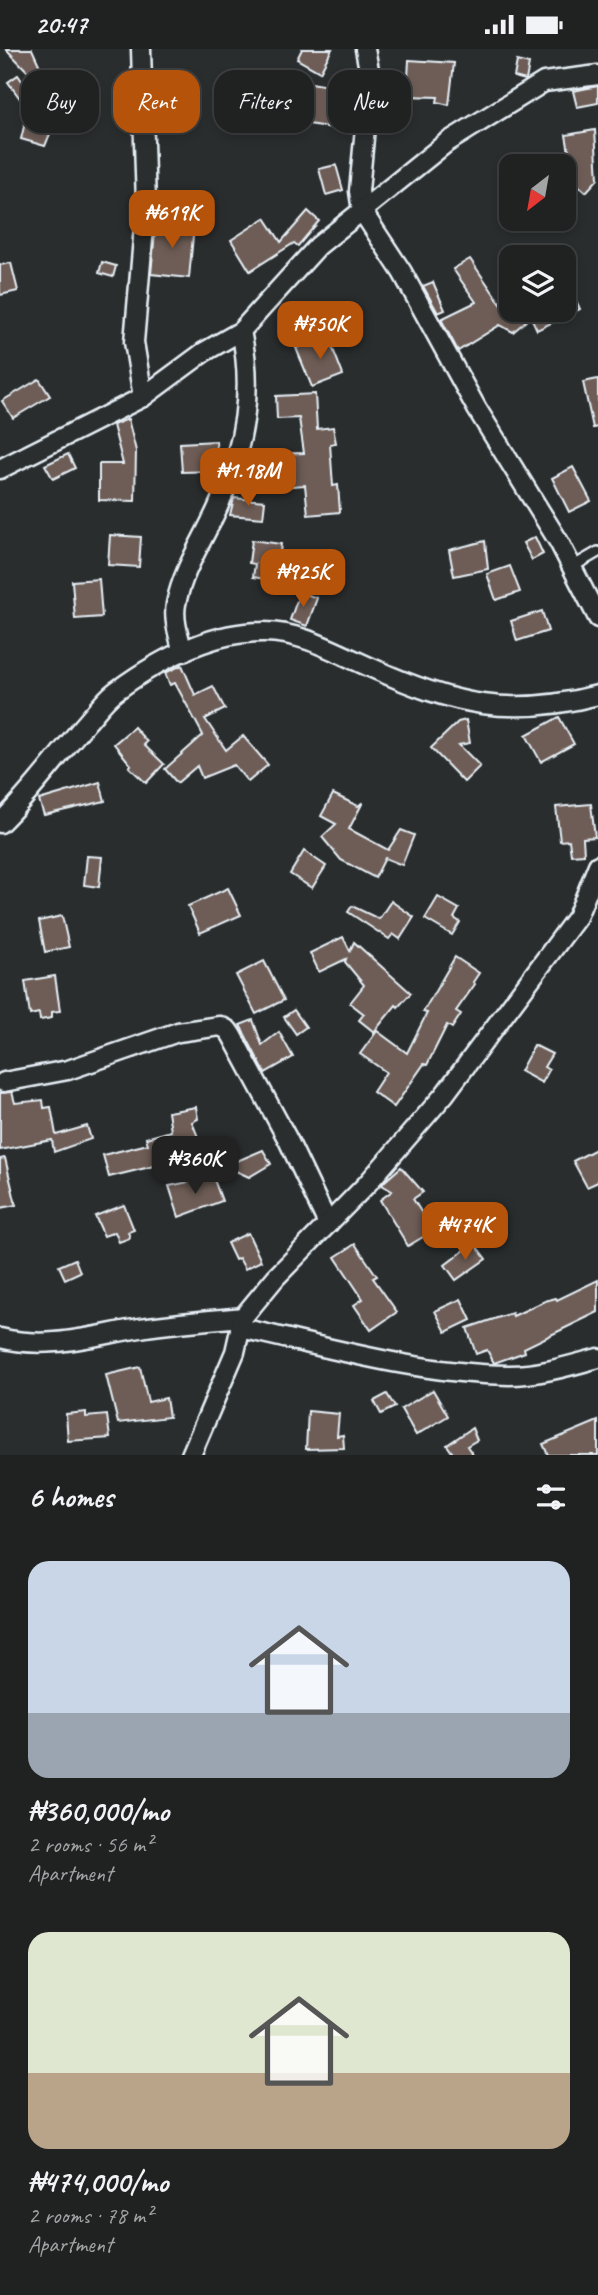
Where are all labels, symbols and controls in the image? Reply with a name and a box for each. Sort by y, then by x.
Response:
text: 20:47 [35,8,87,41]
chip: Buy [21,70,99,133]
chip: Rent [113,70,200,133]
chip: Filters [214,70,314,133]
chip: New [328,70,411,133]
north arrow [499,154,576,231]
map controls [499,154,576,322]
pin: ₦619K [123,191,221,250]
text: ₦619K [145,198,199,227]
button: layers [499,245,576,322]
pin: ₦750K [271,301,369,361]
text: ₦750K [293,309,347,338]
pin: ₦1.18M [191,449,305,508]
text: ₦1.18M [216,456,280,485]
pin: ₦925K [254,549,352,609]
text: ₦925K [276,557,330,586]
pin: ₦360K [146,1137,244,1196]
text: ₦360K [168,1144,222,1173]
pin: ₦474K [416,1203,514,1262]
text: ₦474K [438,1210,492,1239]
text: 6 homes [28,1478,113,1516]
icon: filters [532,1478,570,1516]
icon: home [236,1607,362,1733]
text: ₦360,000/mo [28,1792,169,1830]
text: 2 rooms · 56 m² [28,1830,152,1859]
text: Apartment [28,1859,113,1888]
icon: home [236,1978,362,2104]
text: ₦474,000/mo [28,2163,168,2201]
text: 2 rooms · 78 m² [28,2201,152,2230]
text: Apartment [28,2230,113,2259]

